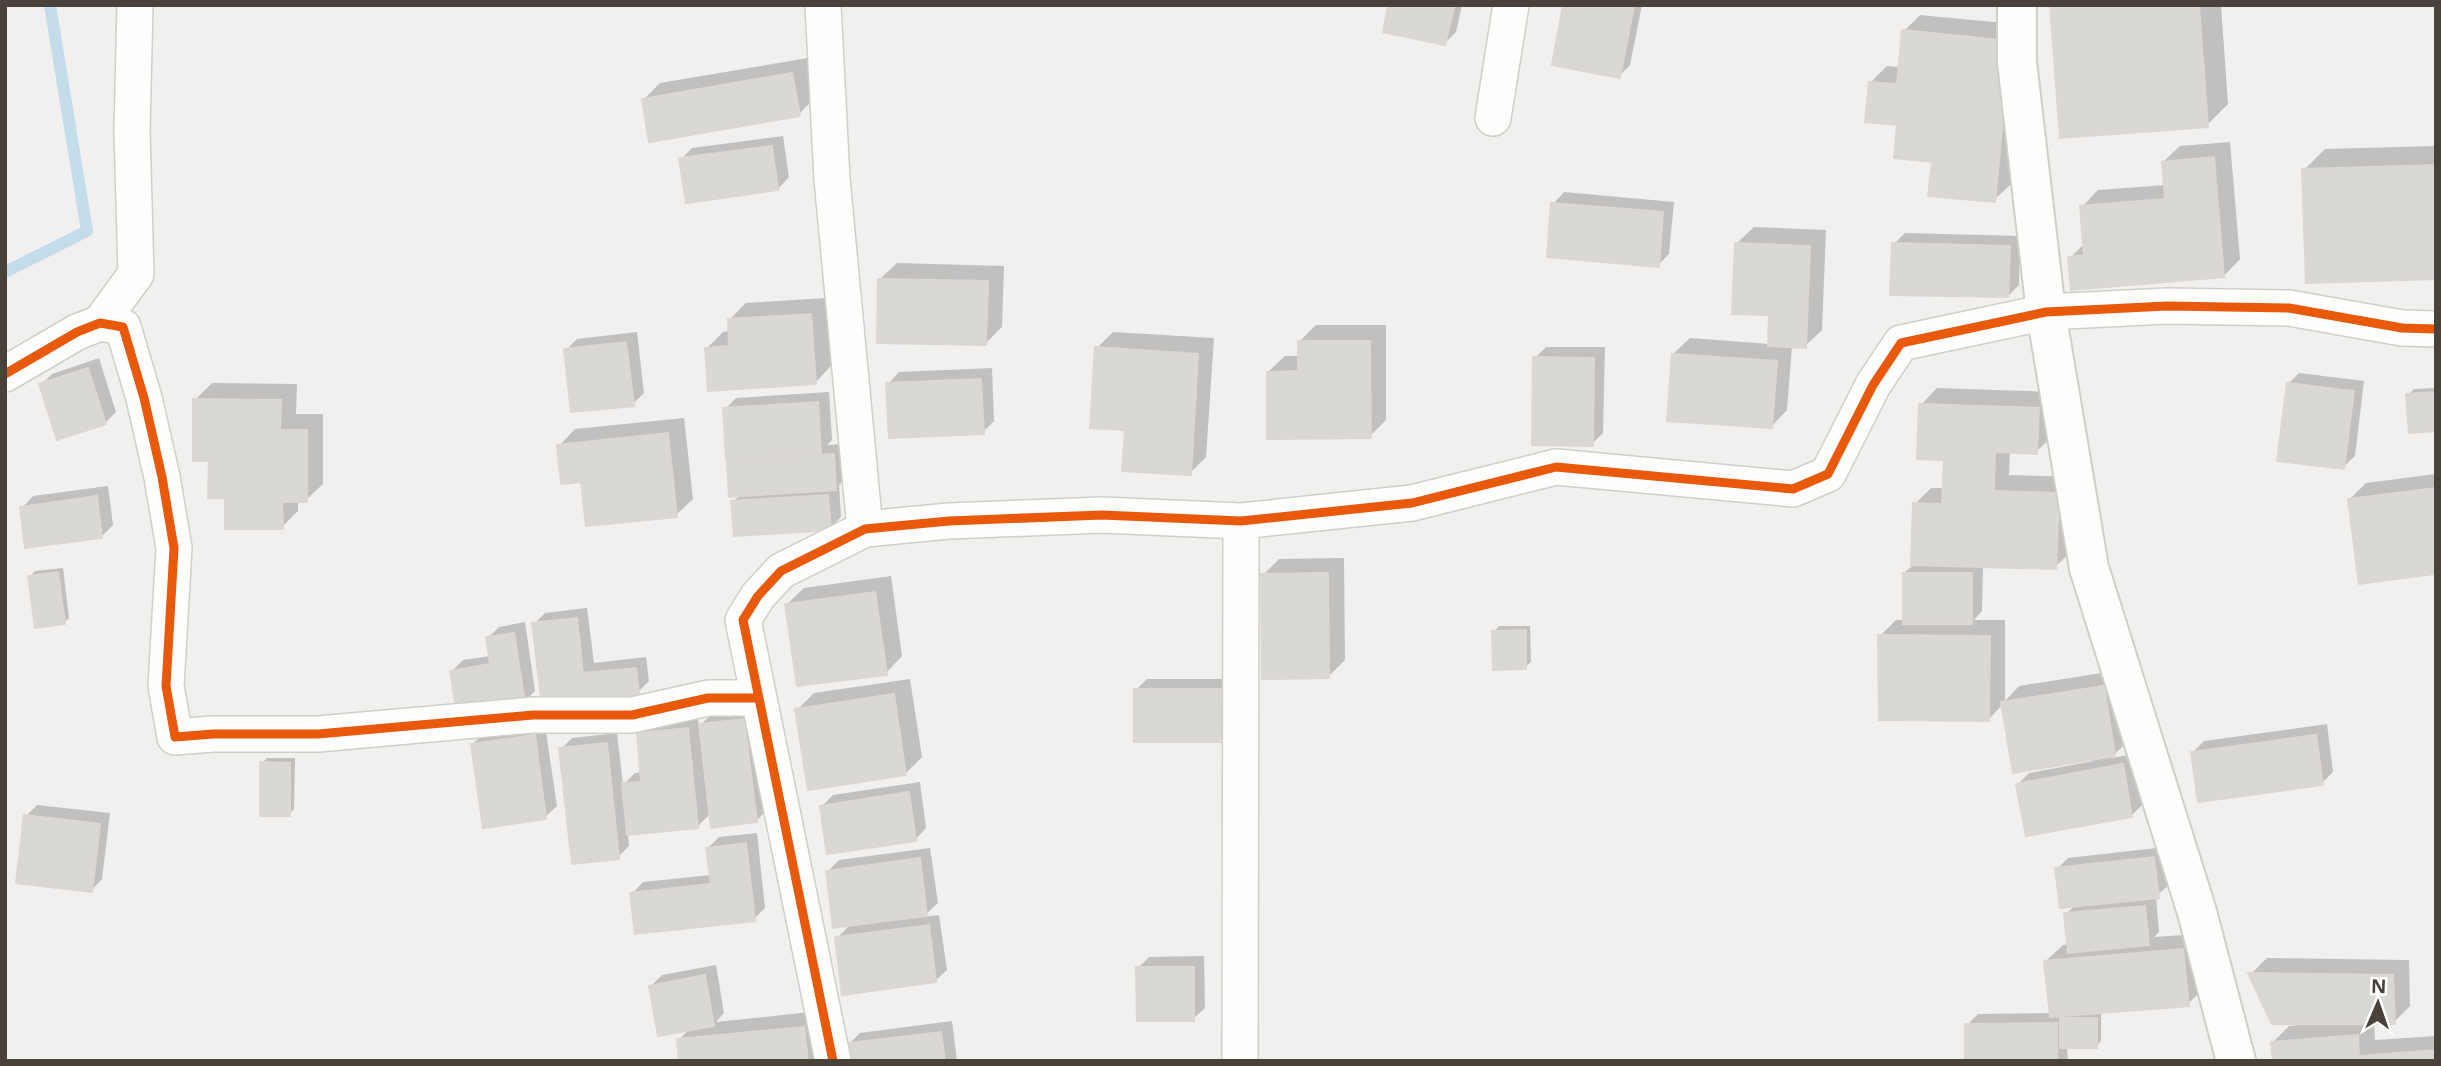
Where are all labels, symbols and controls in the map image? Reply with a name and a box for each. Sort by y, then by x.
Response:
north arrow [2343,968,2413,1038]
text: N [2370,973,2387,999]

